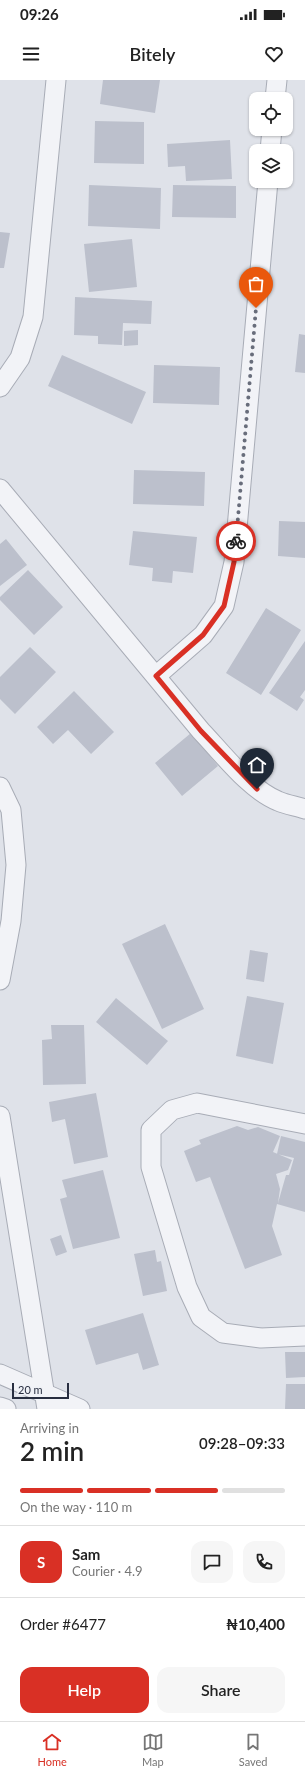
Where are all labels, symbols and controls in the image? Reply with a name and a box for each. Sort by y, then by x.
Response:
text: 09:26 [20,5,59,23]
icon: menu [20,43,42,65]
text: Bitely [130,43,175,65]
icon: heart [263,43,285,65]
map controls [249,92,293,188]
button: locate [249,92,293,136]
button: layers [249,144,293,188]
pin [239,267,273,308]
icon: bag [245,273,267,295]
courier [216,521,256,561]
icon: bike [225,530,247,552]
pin [240,748,274,789]
icon: home [246,754,268,776]
scale bar [12,1381,69,1400]
text: 20 m [18,1383,43,1396]
text: Arriving in [20,1420,79,1436]
text: 09:28–09:33 [199,1434,285,1452]
text: 2 min [20,1435,84,1467]
text: On the way · 110 m [20,1499,132,1515]
button: chat [191,1541,233,1583]
button: phone [243,1541,285,1583]
text: Sam [72,1545,100,1563]
text: S [37,1553,45,1571]
text: Courier · 4.9 [72,1563,143,1579]
text: Order #6477 [20,1615,106,1633]
text: ₦10,400 [226,1615,285,1633]
button: Help [20,1667,149,1713]
button: Share [157,1667,285,1713]
tab: Home [37,1731,67,1768]
tab: Map [142,1731,164,1768]
tab: Saved [239,1731,267,1768]

